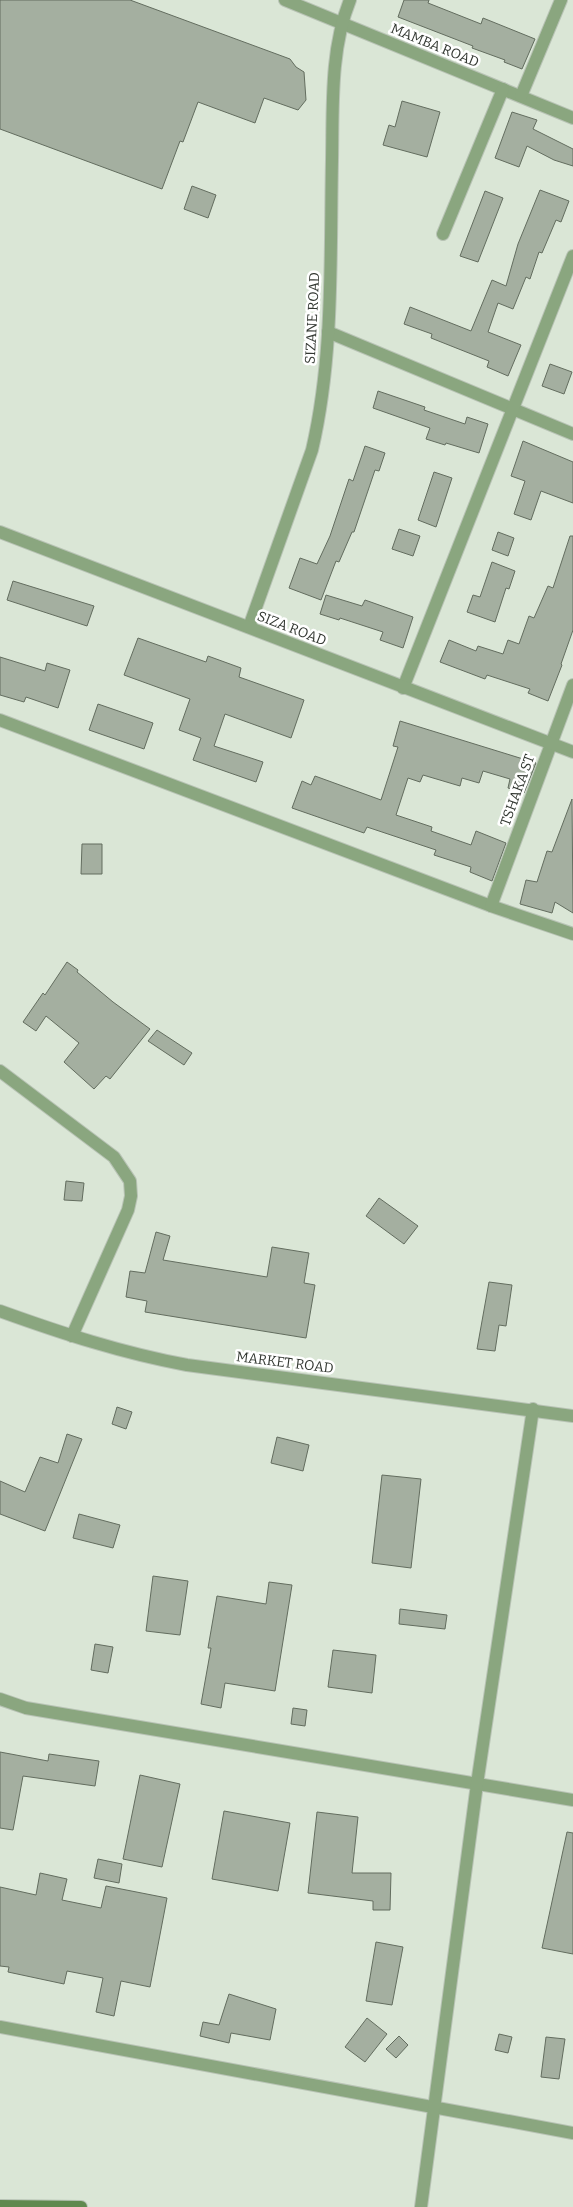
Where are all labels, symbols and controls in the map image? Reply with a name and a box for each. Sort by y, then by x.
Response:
street label: MAMBA ROAD [388,20,481,71]
street label: SIZANE ROAD [302,272,323,364]
street label: SIZA ROAD [255,608,329,649]
street label: TSHAKA ST [497,752,538,828]
street label: MARKET ROAD [235,1348,335,1377]

